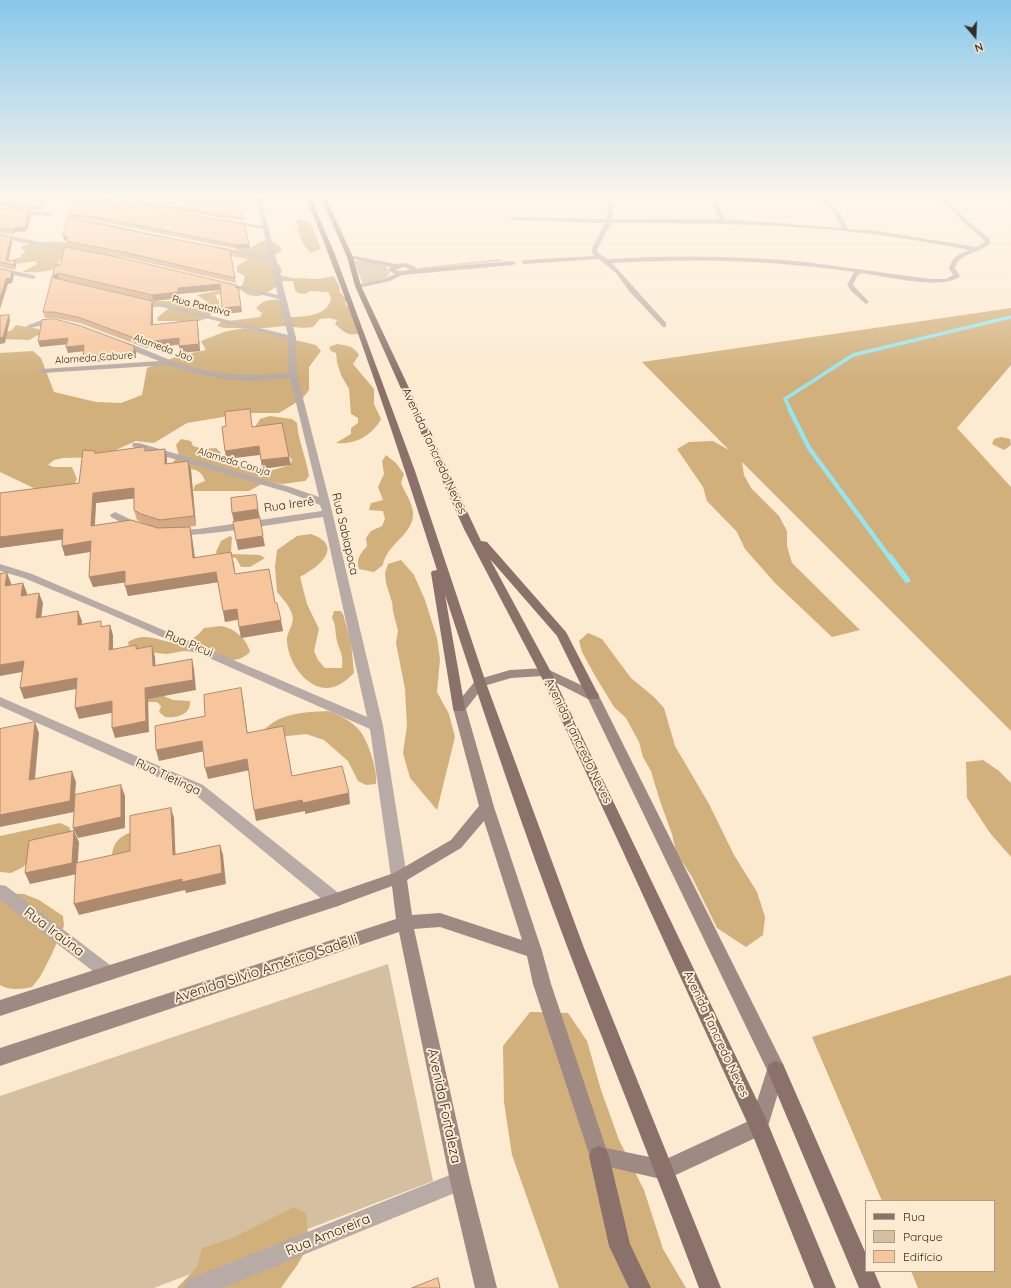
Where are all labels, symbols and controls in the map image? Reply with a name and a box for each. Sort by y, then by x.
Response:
north arrow [955,16,995,56]
text: N [973,39,985,55]
street label: Rua Patativa [171,293,231,319]
street label: Alameda Jao [132,332,194,364]
street label: Alameda Cabure [55,349,133,367]
street label: Avenida Tancredo Neves [398,386,470,516]
street label: Alameda Coruja [196,445,272,479]
street label: Rua Sabiapoca [328,491,362,577]
street label: Rua Irerê [263,494,315,516]
street label: Rua Picui [163,627,215,661]
street label: Avenida Tancredo Neves [541,676,615,806]
street label: Rua Tietinga [133,756,203,798]
street label: Rua Iraúna [21,904,87,960]
street label: Avenida Silvio Américo Sadelli [172,931,360,1007]
street label: Avenida Tancredo Neves [680,969,752,1099]
street label: Avenida Fortaleza [424,1047,464,1165]
legend [865,1200,995,1272]
text: Rua [903,1209,925,1224]
street label: Rua Amoreira [283,1210,373,1260]
text: Parque [903,1229,943,1244]
text: Edifício [903,1249,943,1264]

